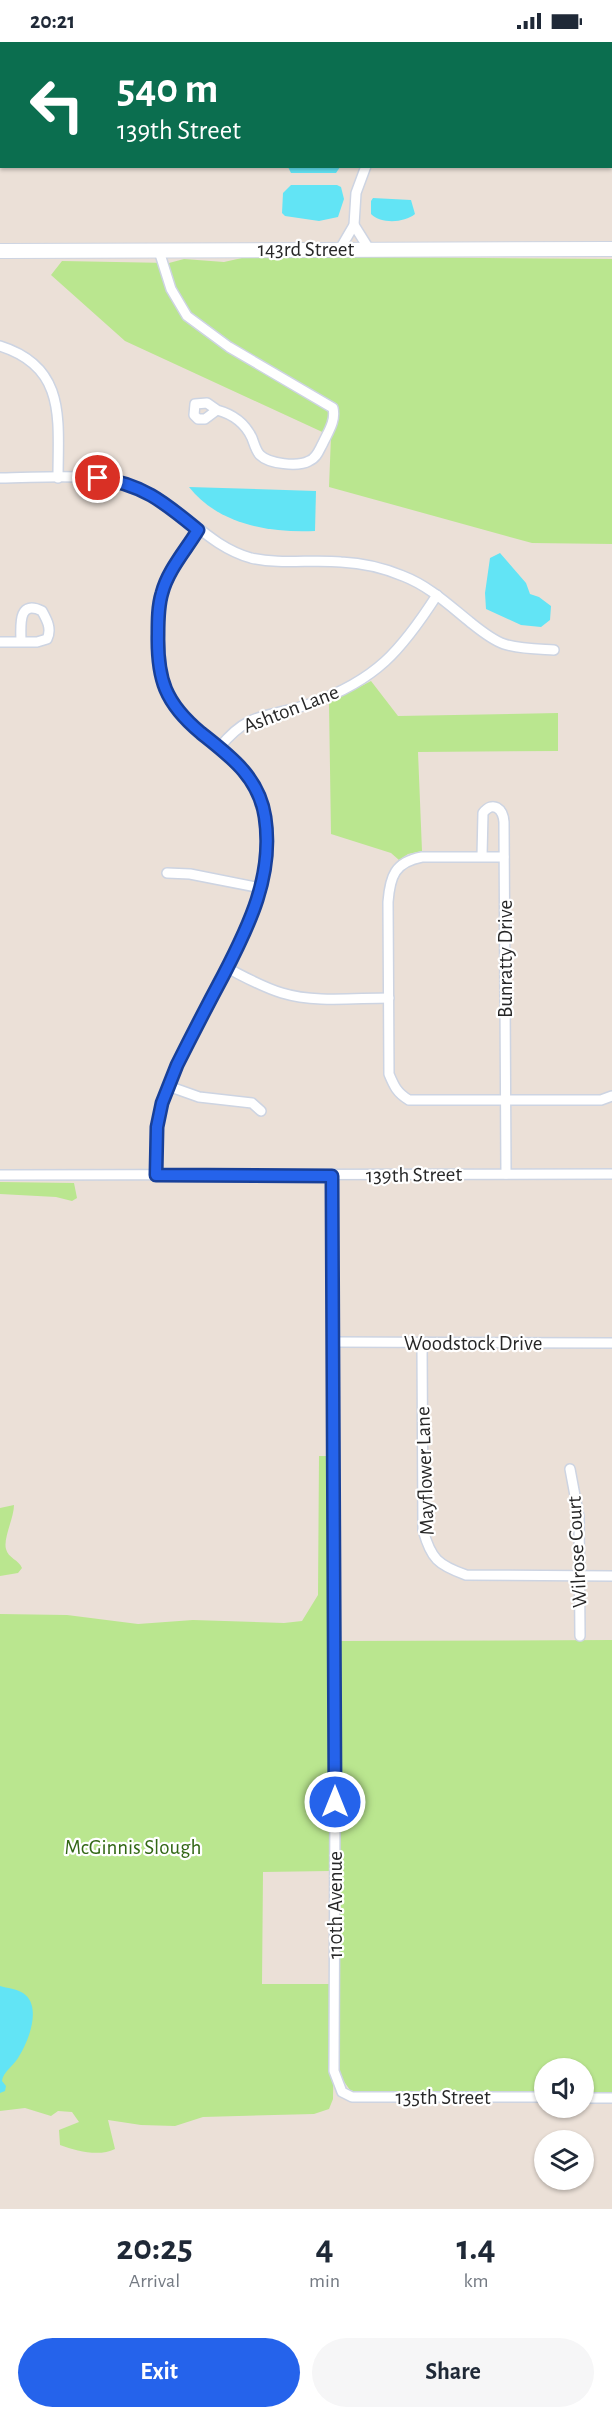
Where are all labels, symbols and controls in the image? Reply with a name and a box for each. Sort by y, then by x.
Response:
text: 20:21 [30,10,75,32]
icon: left [18,66,96,144]
text: 540 m [117,68,218,110]
text: 139th Street [117,117,241,144]
street label: 143rd Street [258,239,355,260]
pin [72,452,123,503]
icon: arrive [81,461,114,494]
street label: Ashton Lane [240,681,342,737]
street label: Bunratty Drive [495,900,516,1018]
street label: 139th Street [366,1164,463,1186]
street label: Woodstock Drive [404,1333,542,1354]
street label: Mayflower Lane [412,1406,438,1536]
street label: Wilrose Court [564,1495,590,1608]
position arrow [303,1770,367,1834]
park label: McGinnis Slough [65,1837,201,1858]
street label: 110th Avenue [325,1851,346,1959]
map controls [534,2058,594,2190]
button: sound [534,2058,594,2118]
street label: 135th Street [395,2087,491,2108]
button: layers [534,2130,594,2190]
text: 20:25 [116,2230,193,2266]
text: 4 [316,2230,334,2266]
text: 1.4 [456,2230,496,2266]
text: Arrival [129,2271,180,2291]
text: min [309,2271,340,2291]
text: km [463,2271,489,2291]
button: Exit [18,2338,300,2407]
button: Share [312,2338,594,2407]

